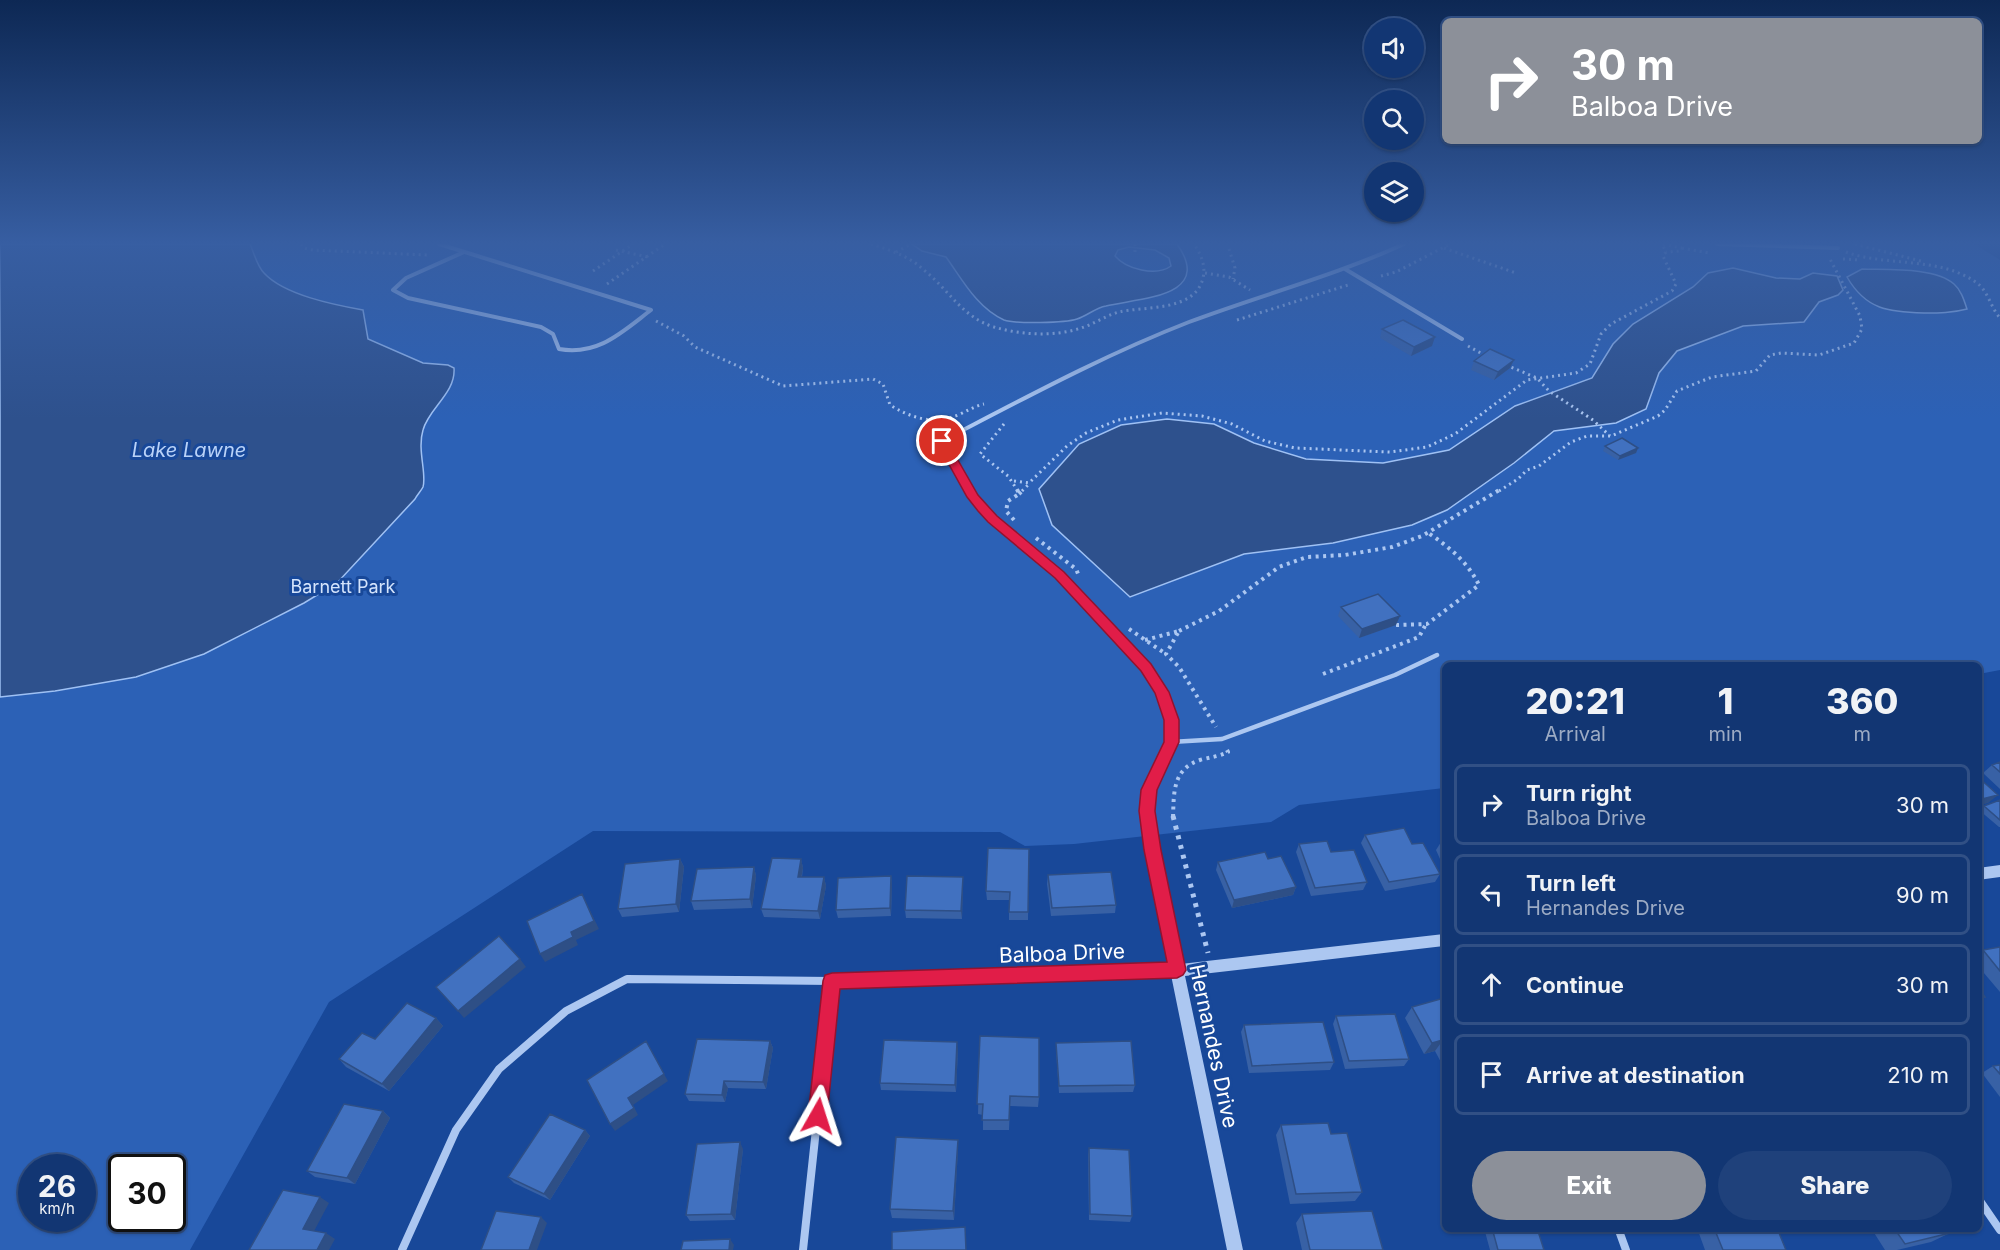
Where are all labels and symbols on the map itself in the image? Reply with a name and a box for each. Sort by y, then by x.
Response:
pin [916,415,967,466]
water label: Lake Lawne [132,438,246,462]
park label: Barnett Park [290,576,396,597]
street label: Balboa Drive [999,938,1125,968]
street label: Hernandes Drive [1184,962,1244,1130]
position arrow [786,1084,850,1148]
speed limit sign: 30 [108,1154,186,1232]

